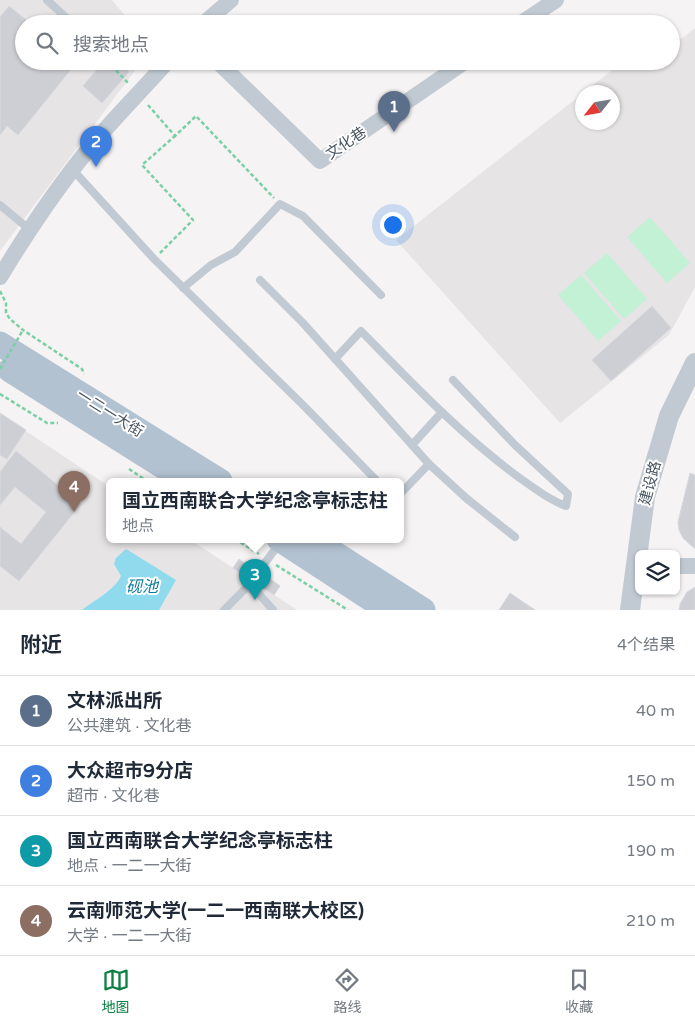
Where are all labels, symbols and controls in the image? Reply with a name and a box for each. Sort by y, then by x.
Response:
search box [15,15,680,70]
icon: search [33,29,61,57]
text: 搜索地点 [73,34,149,56]
north arrow [575,85,620,130]
pin: 1 [378,91,410,132]
street label: 文化巷 [322,123,370,163]
pin: 2 [80,126,112,167]
your location [380,212,406,238]
street label: 一二一大街 [73,385,147,441]
street label: 建设路 [635,459,665,507]
pin: 4 [58,471,90,512]
popup [106,478,404,543]
text: 国立西南联合大学纪念亭标志柱 [122,490,388,512]
text: 地点 [122,516,154,536]
map controls [635,550,680,595]
button: layers [635,550,680,595]
pin: 3 [239,559,271,600]
water label: 砚池 [126,577,160,597]
text: 附近 [20,633,62,658]
text: 4个结果 [617,635,675,655]
text: 文林派出所 [67,690,162,712]
text: 1 [31,701,41,721]
text: 40 m [636,701,675,721]
text: 公共建筑 · 文化巷 [67,716,191,736]
text: 大众超市9分店 [67,760,193,782]
text: 2 [31,771,41,791]
text: 150 m [626,771,675,791]
text: 超市 · 文化巷 [67,786,159,806]
text: 国立西南联合大学纪念亭标志柱 [67,830,333,852]
text: 3 [31,841,41,861]
text: 190 m [626,841,675,861]
text: 地点 · 一二一大街 [67,856,191,876]
text: 云南师范大学(一二一西南联大校区) [67,900,364,922]
text: 4 [31,911,41,931]
text: 210 m [626,911,675,931]
text: 大学 · 一二一大街 [67,926,191,946]
tab: 地图 [102,966,130,1016]
tab: 路线 [333,966,361,1016]
tab: 收藏 [565,966,593,1016]

